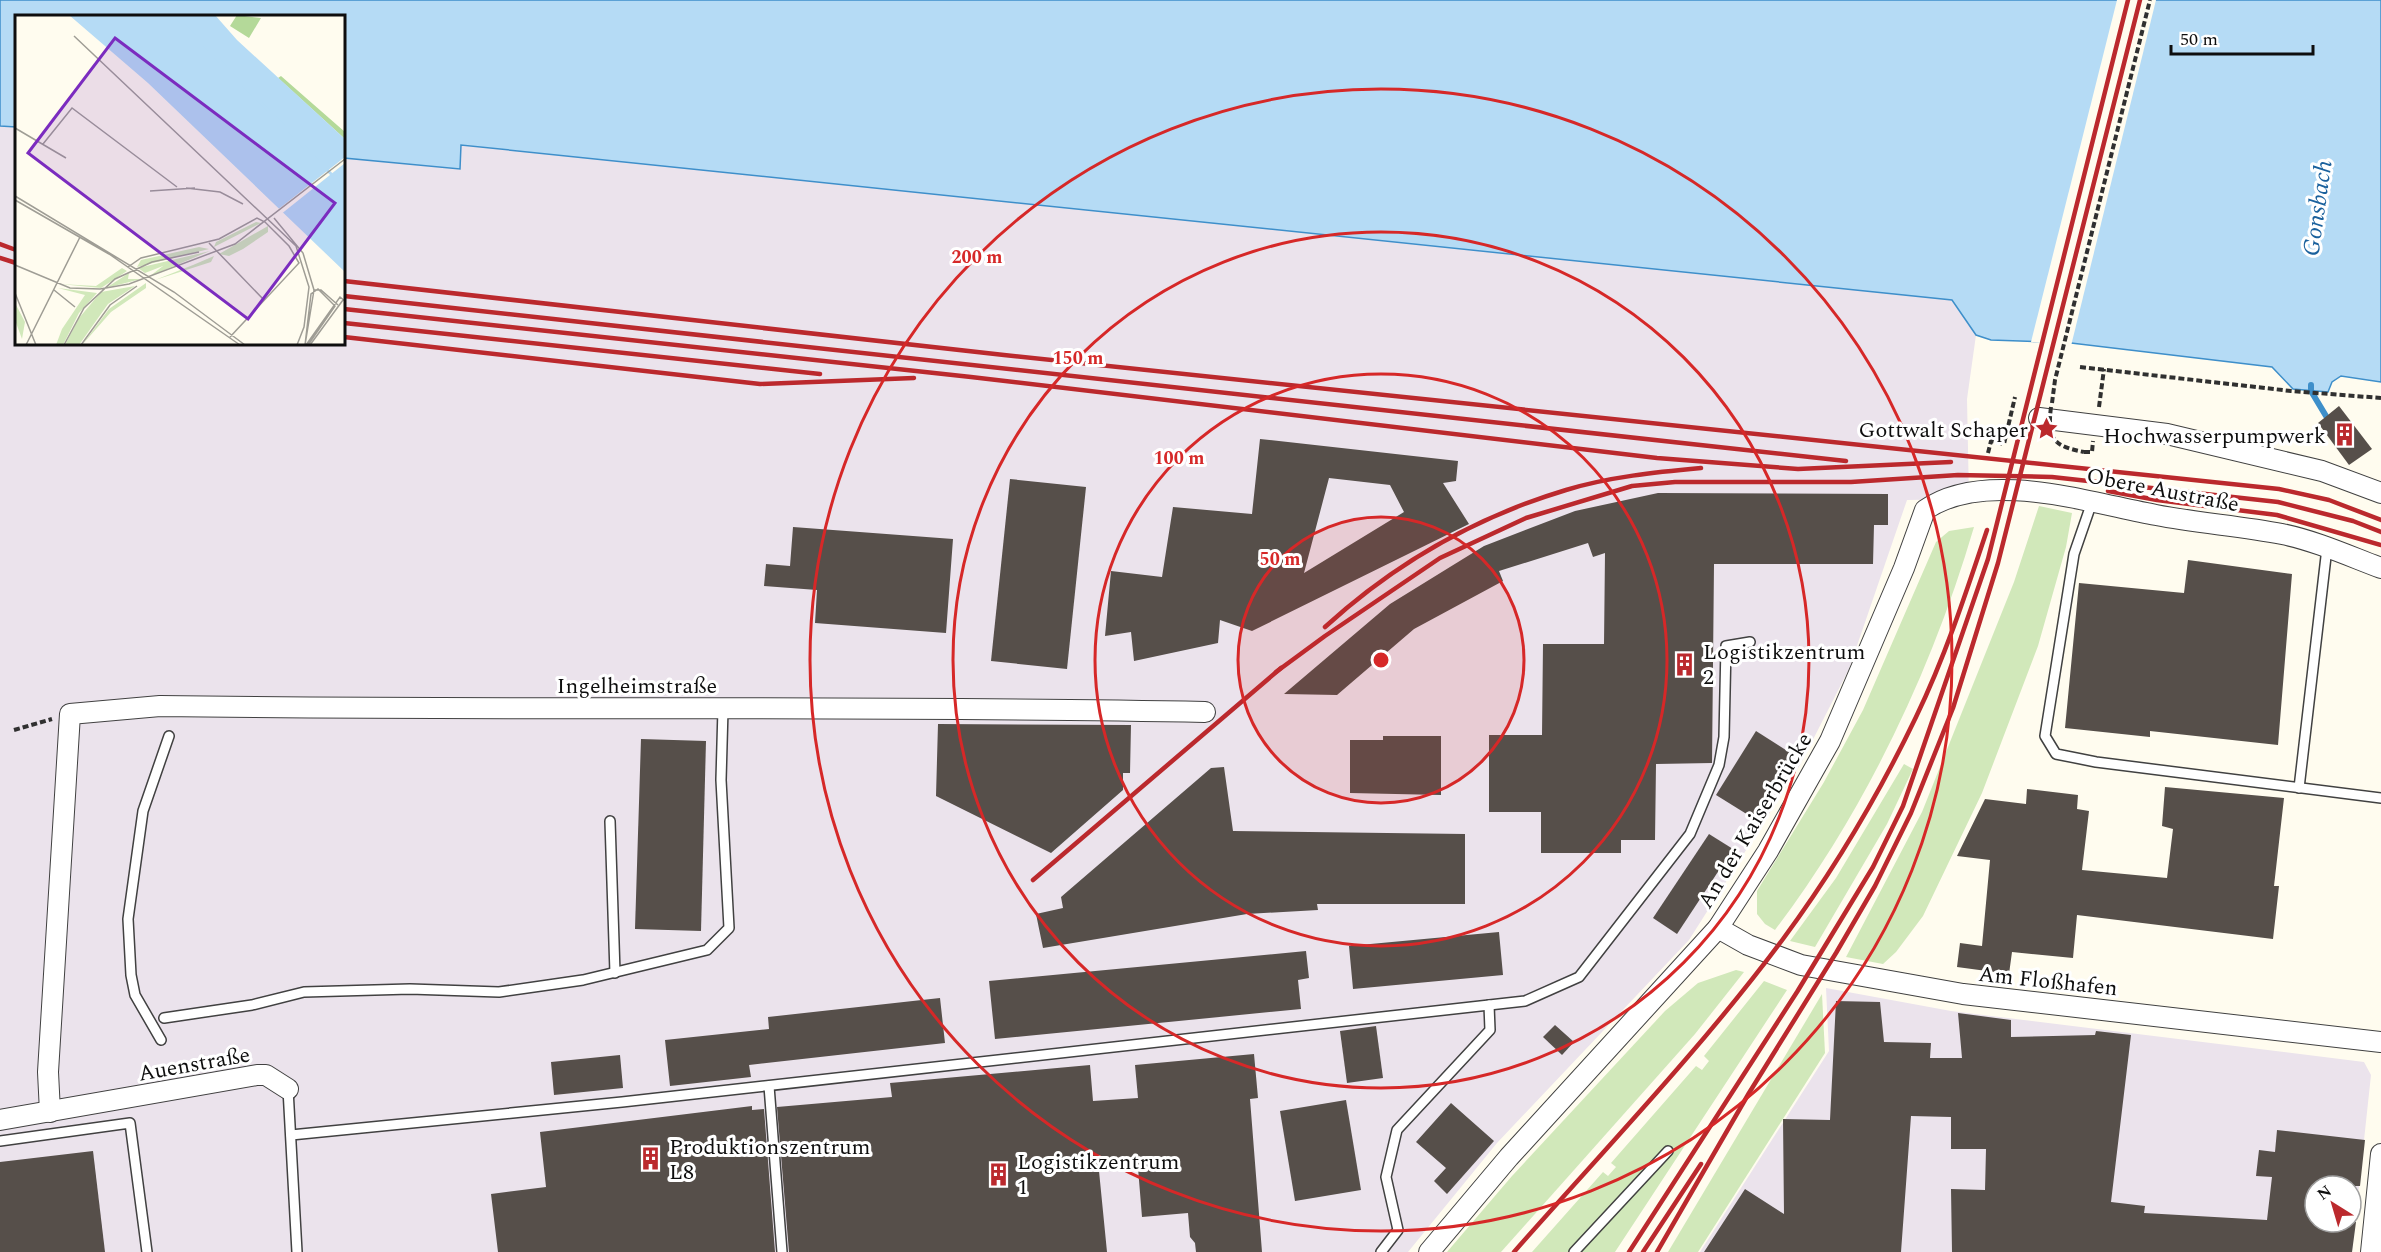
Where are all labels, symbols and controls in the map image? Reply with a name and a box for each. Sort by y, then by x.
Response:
inset map [15,15,345,345]
scale bar [2171,18,2314,56]
text: 50 m [2180,26,2218,53]
water label: Gonsbach [2293,158,2343,259]
text: 200 m [951,244,1003,271]
text: 150 m [1052,345,1104,372]
place label: Gottwalt Schaper [1859,414,2028,447]
place icon: Gottwalt Schaper [2033,416,2059,442]
place label: Hochwasserpumpwerk [2103,420,2326,453]
building icon: Hochwasserpumpwerk [2331,422,2357,448]
text: 100 m [1153,445,1205,472]
street label: Obere Austraße [2083,459,2242,521]
text: 50 m [1260,546,1300,573]
place label: Logistikzentrum 2 [1703,636,1866,694]
centre of rings [1371,650,1391,670]
building icon: Logistikzentrum 2 [1672,651,1698,677]
street label: Ingelheimstraße [557,670,717,703]
street label: An der Kaiserbrücke [1690,726,1821,915]
street label: Am Floßhafen [1977,958,2119,1005]
street label: Auenstraße [136,1038,253,1091]
place label: Produktionszentrum L8 [669,1131,871,1189]
building icon: Produktionszentrum L8 [638,1146,664,1172]
place label: Logistikzentrum 1 [1017,1146,1180,1204]
building icon: Logistikzentrum 1 [986,1161,1012,1187]
north arrow [2303,1174,2363,1234]
text: N [2312,1179,2337,1206]

